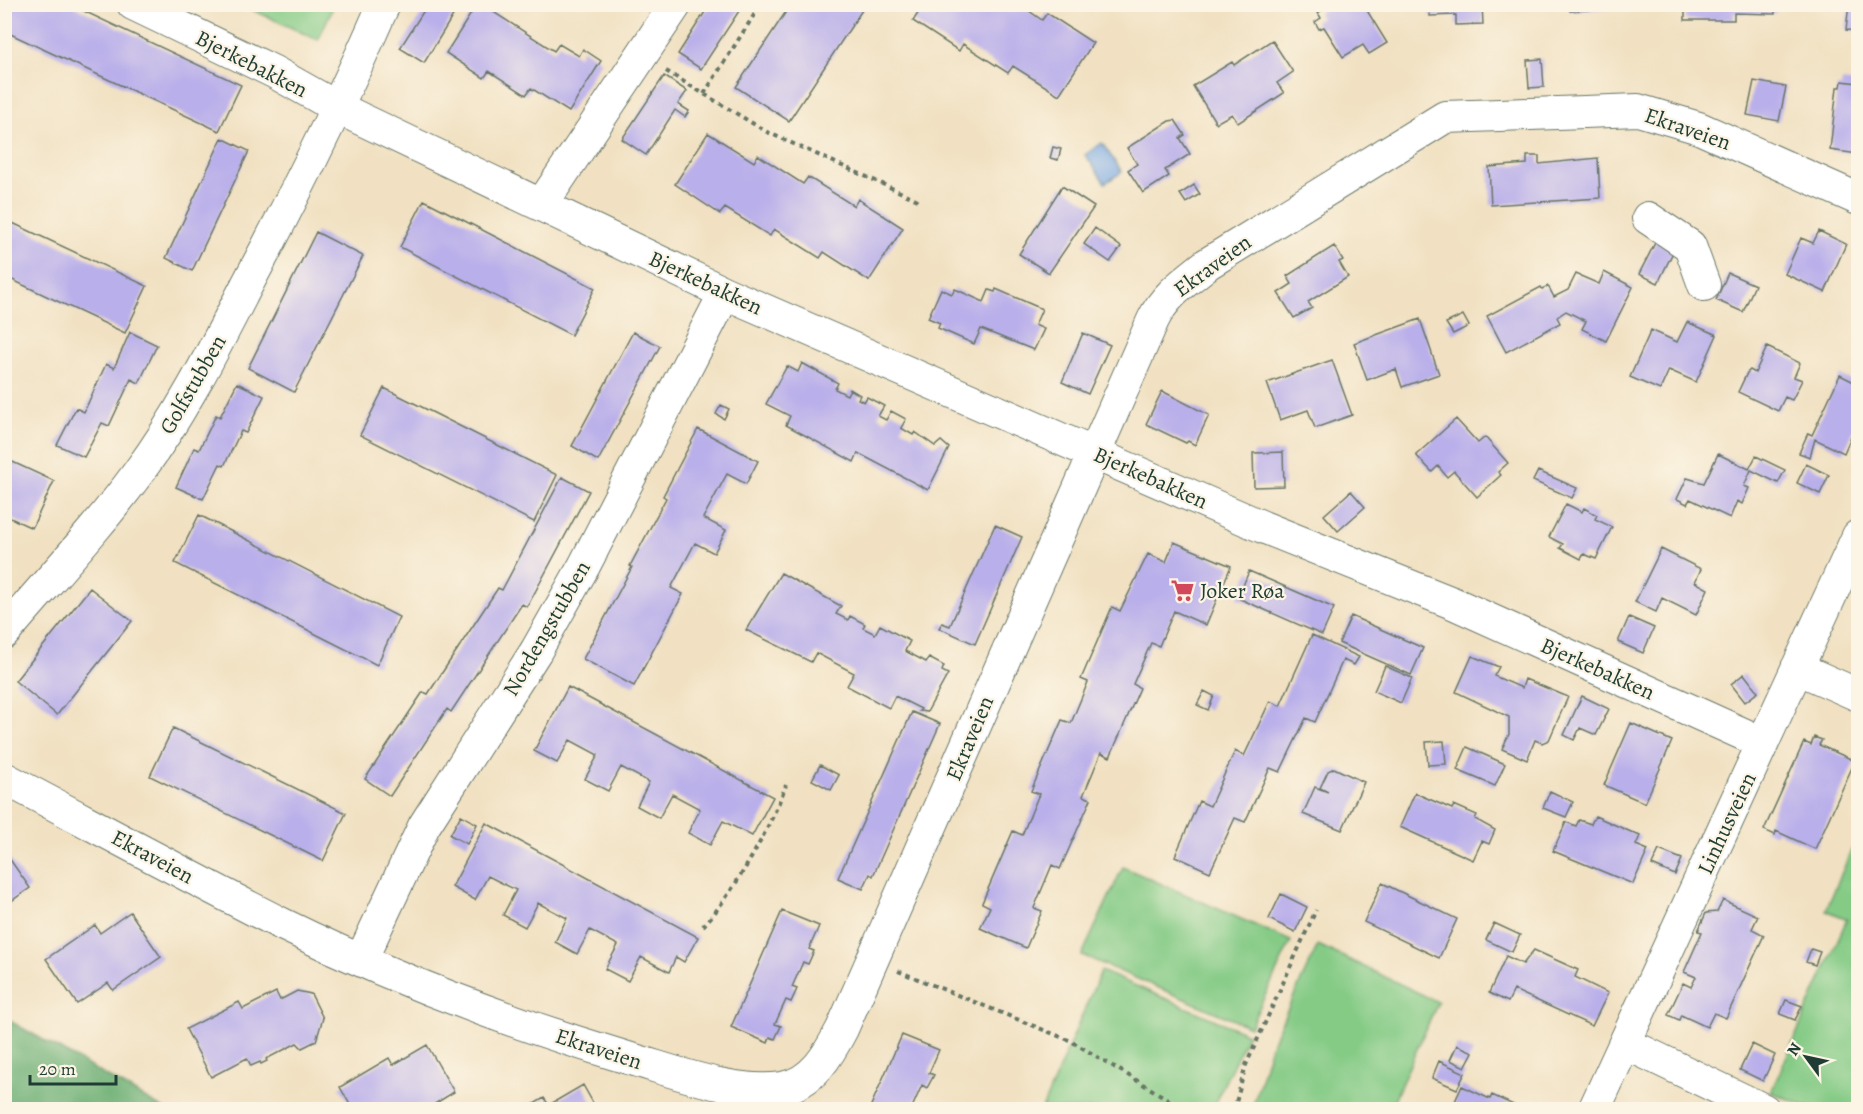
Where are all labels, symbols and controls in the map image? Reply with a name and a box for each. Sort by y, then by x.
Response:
street label: Bjerkebakken [190,23,313,105]
street label: Ekraveien [1641,100,1735,158]
street label: Ekraveien [1168,227,1258,304]
street label: Bjerkebakken [644,244,767,322]
street label: Golfstubben [152,329,233,440]
street label: Bjerkebakken [1089,439,1212,516]
street label: Nordengstubben [496,555,598,702]
place label: Joker Røa [1200,576,1285,606]
supermarket icon: Joker Røa [1169,577,1195,603]
street label: Bjerkebakken [1536,630,1659,707]
street label: Ekraveien [939,691,1001,785]
street label: Linhusveien [1690,768,1764,879]
street label: Ekraveien [106,823,199,891]
street label: Ekraveien [552,1021,646,1077]
north arrow [1776,1027,1836,1087]
text: N [1782,1038,1807,1060]
scale bar [30,1048,116,1086]
text: 20 m [39,1057,76,1081]

